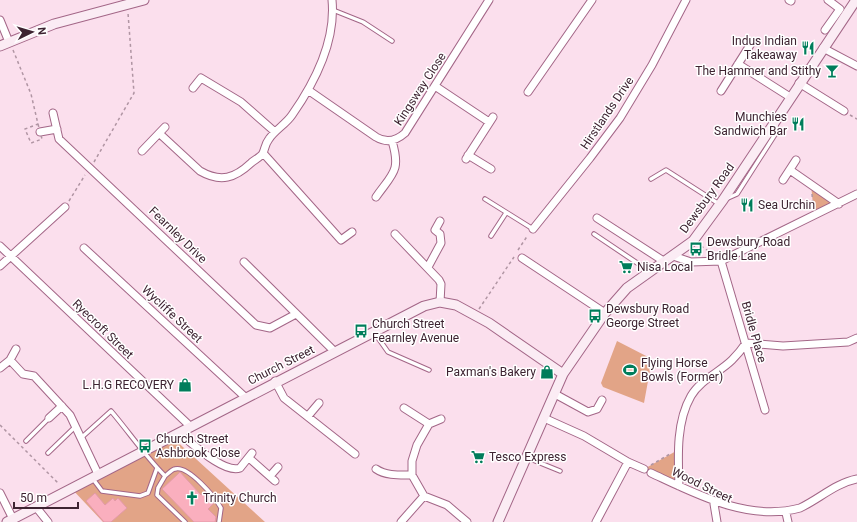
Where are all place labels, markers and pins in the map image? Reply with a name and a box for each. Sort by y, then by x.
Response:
place label: Indus Indian Takeaway [732,34,797,62]
restaurant icon: Indus Indian Takeaway [800,40,816,56]
bar icon: The Hammer and Stithy [824,63,840,79]
place label: The Hammer and Stithy [695,64,821,78]
place label: Munchies Sandwich Bar [714,110,787,138]
restaurant icon: Munchies Sandwich Bar [790,116,806,132]
restaurant icon: Sea Urchin [739,197,755,213]
place label: Sea Urchin [758,198,815,212]
place label: Dewsbury Road Bridle Lane [707,235,790,263]
bus stop icon: Dewsbury Road Bridle Lane [688,241,704,257]
supermarket icon: Nisa Local [618,259,634,275]
place label: Nisa Local [637,260,693,274]
place label: Dewsbury Road George Street [606,302,689,330]
bus stop icon: Dewsbury Road George Street [587,308,603,324]
place label: Church Street Fearnley Avenue [372,317,459,345]
bus stop icon: Church Street Fearnley Avenue [353,323,369,339]
place label: Flying Horse Bowls (Former) [641,356,723,384]
sports icon: Flying Horse Bowls (Former) [622,362,638,378]
shop icon: Paxman's Bakery [539,364,555,380]
place label: Paxman's Bakery [446,365,536,379]
shop icon: L.H.G RECOVERY [177,377,193,393]
place label: L.H.G RECOVERY [83,378,175,392]
place label: Church Street Ashbrook Close [156,432,240,460]
bus stop icon: Church Street Ashbrook Close [137,438,153,454]
supermarket icon: Tesco Express [470,449,486,465]
place label: Tesco Express [489,450,566,464]
church icon: Trinity Church [184,490,200,506]
place label: Trinity Church [203,491,277,505]

